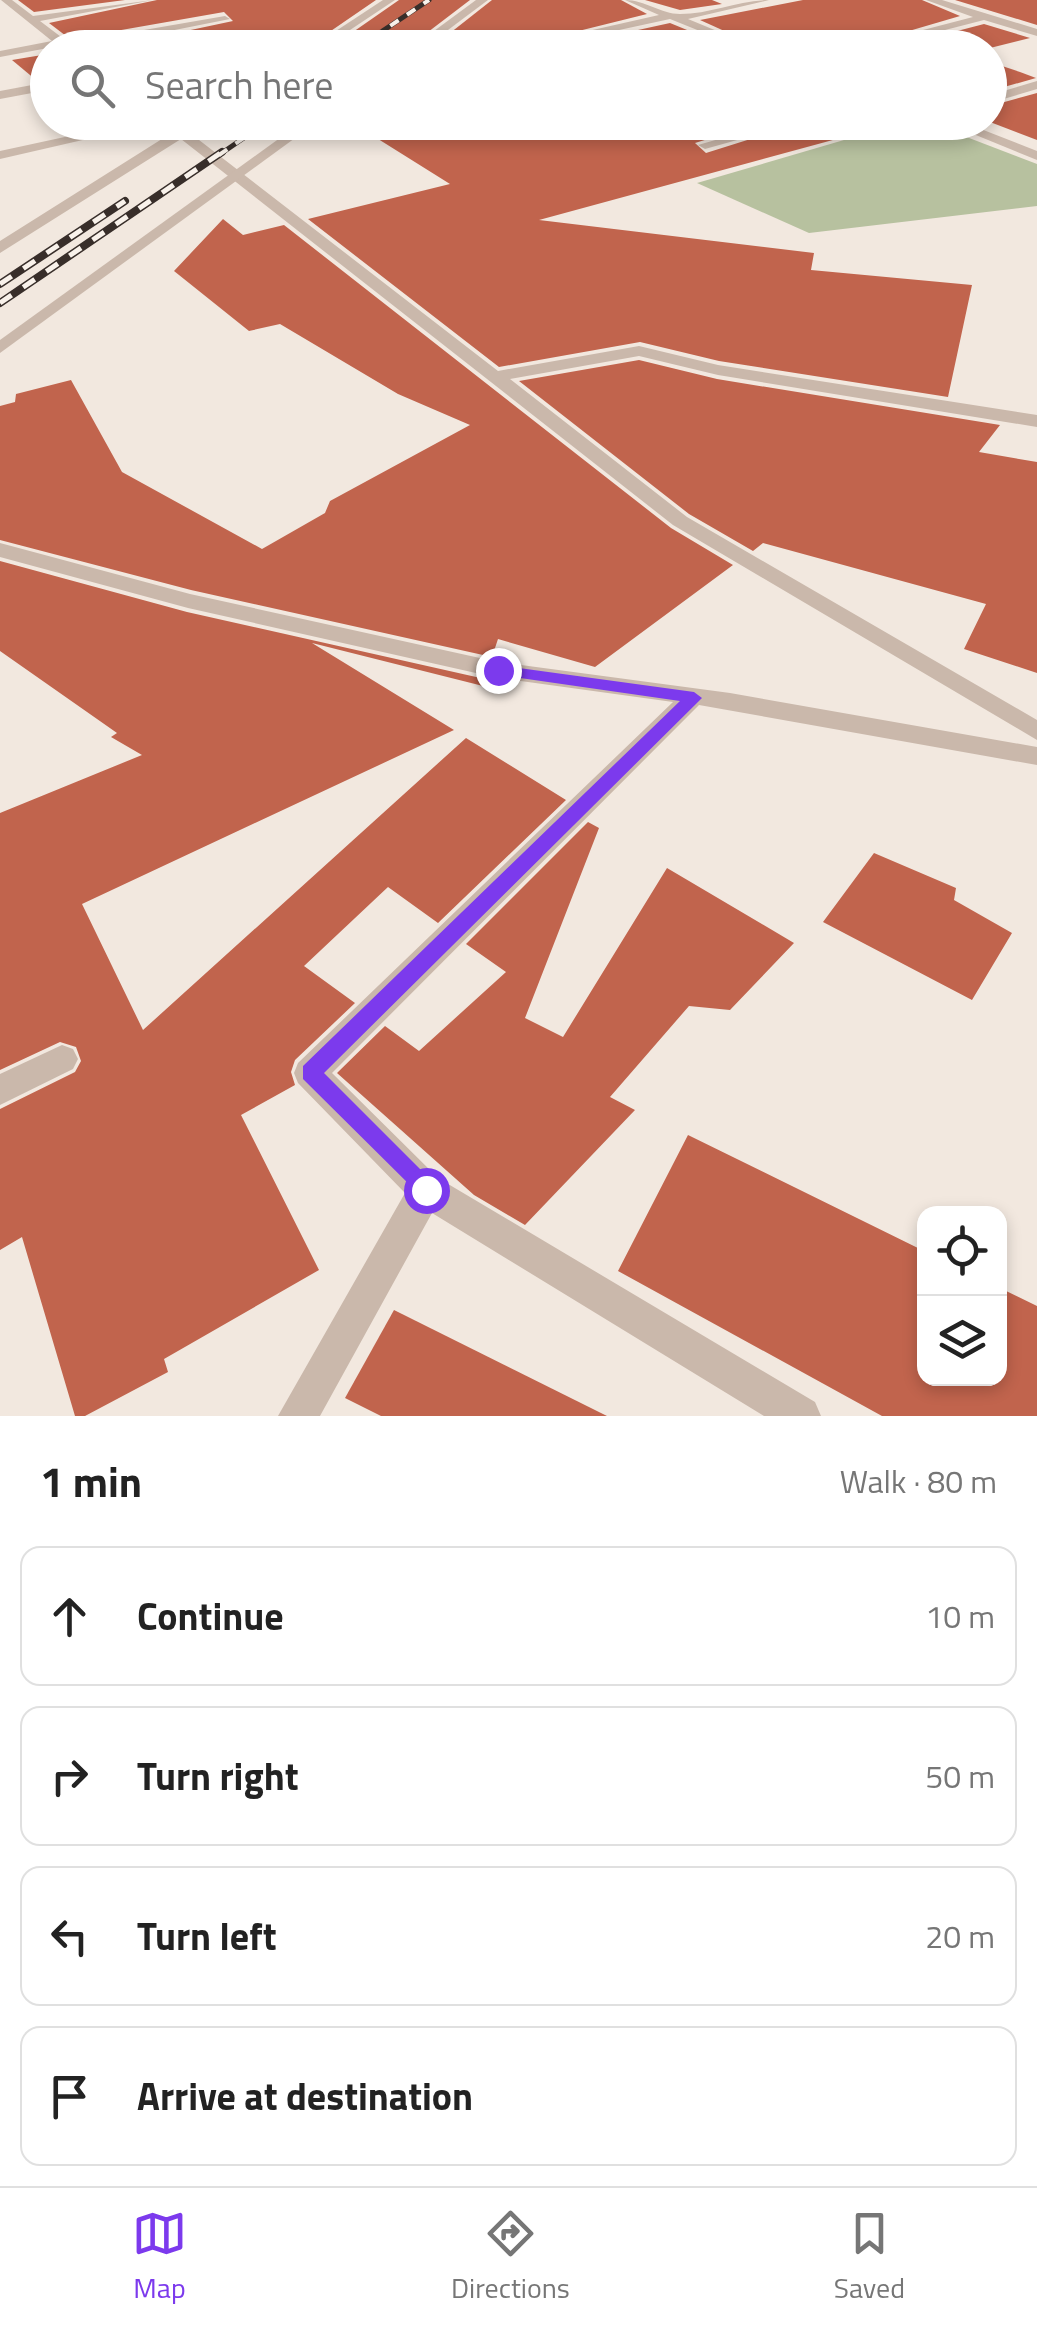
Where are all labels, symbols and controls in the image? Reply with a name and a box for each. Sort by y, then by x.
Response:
search box [30,30,1007,140]
text: Search here [145,56,333,114]
icon: search [65,58,120,113]
route end [476,648,522,694]
route start [404,1168,450,1214]
map controls [917,1206,1007,1386]
button: locate [917,1206,1007,1296]
button: layers [917,1296,1007,1386]
text: 1 min [40,1449,142,1513]
text: Walk · 80 m [840,1457,997,1505]
text: Continue [137,1587,284,1645]
icon: ahead [42,1589,97,1644]
text: 10 m [925,1592,995,1640]
text: Turn right [137,1747,299,1805]
icon: right [42,1749,97,1804]
text: 50 m [925,1752,995,1800]
text: Turn left [137,1907,277,1965]
icon: left [42,1909,97,1964]
text: 20 m [925,1912,995,1960]
text: Arrive at destination [137,2067,473,2125]
icon: arrive [42,2069,97,2124]
tab: Map [132,2206,187,2309]
tab: Directions [451,2206,570,2309]
tab: Saved [834,2206,905,2309]

